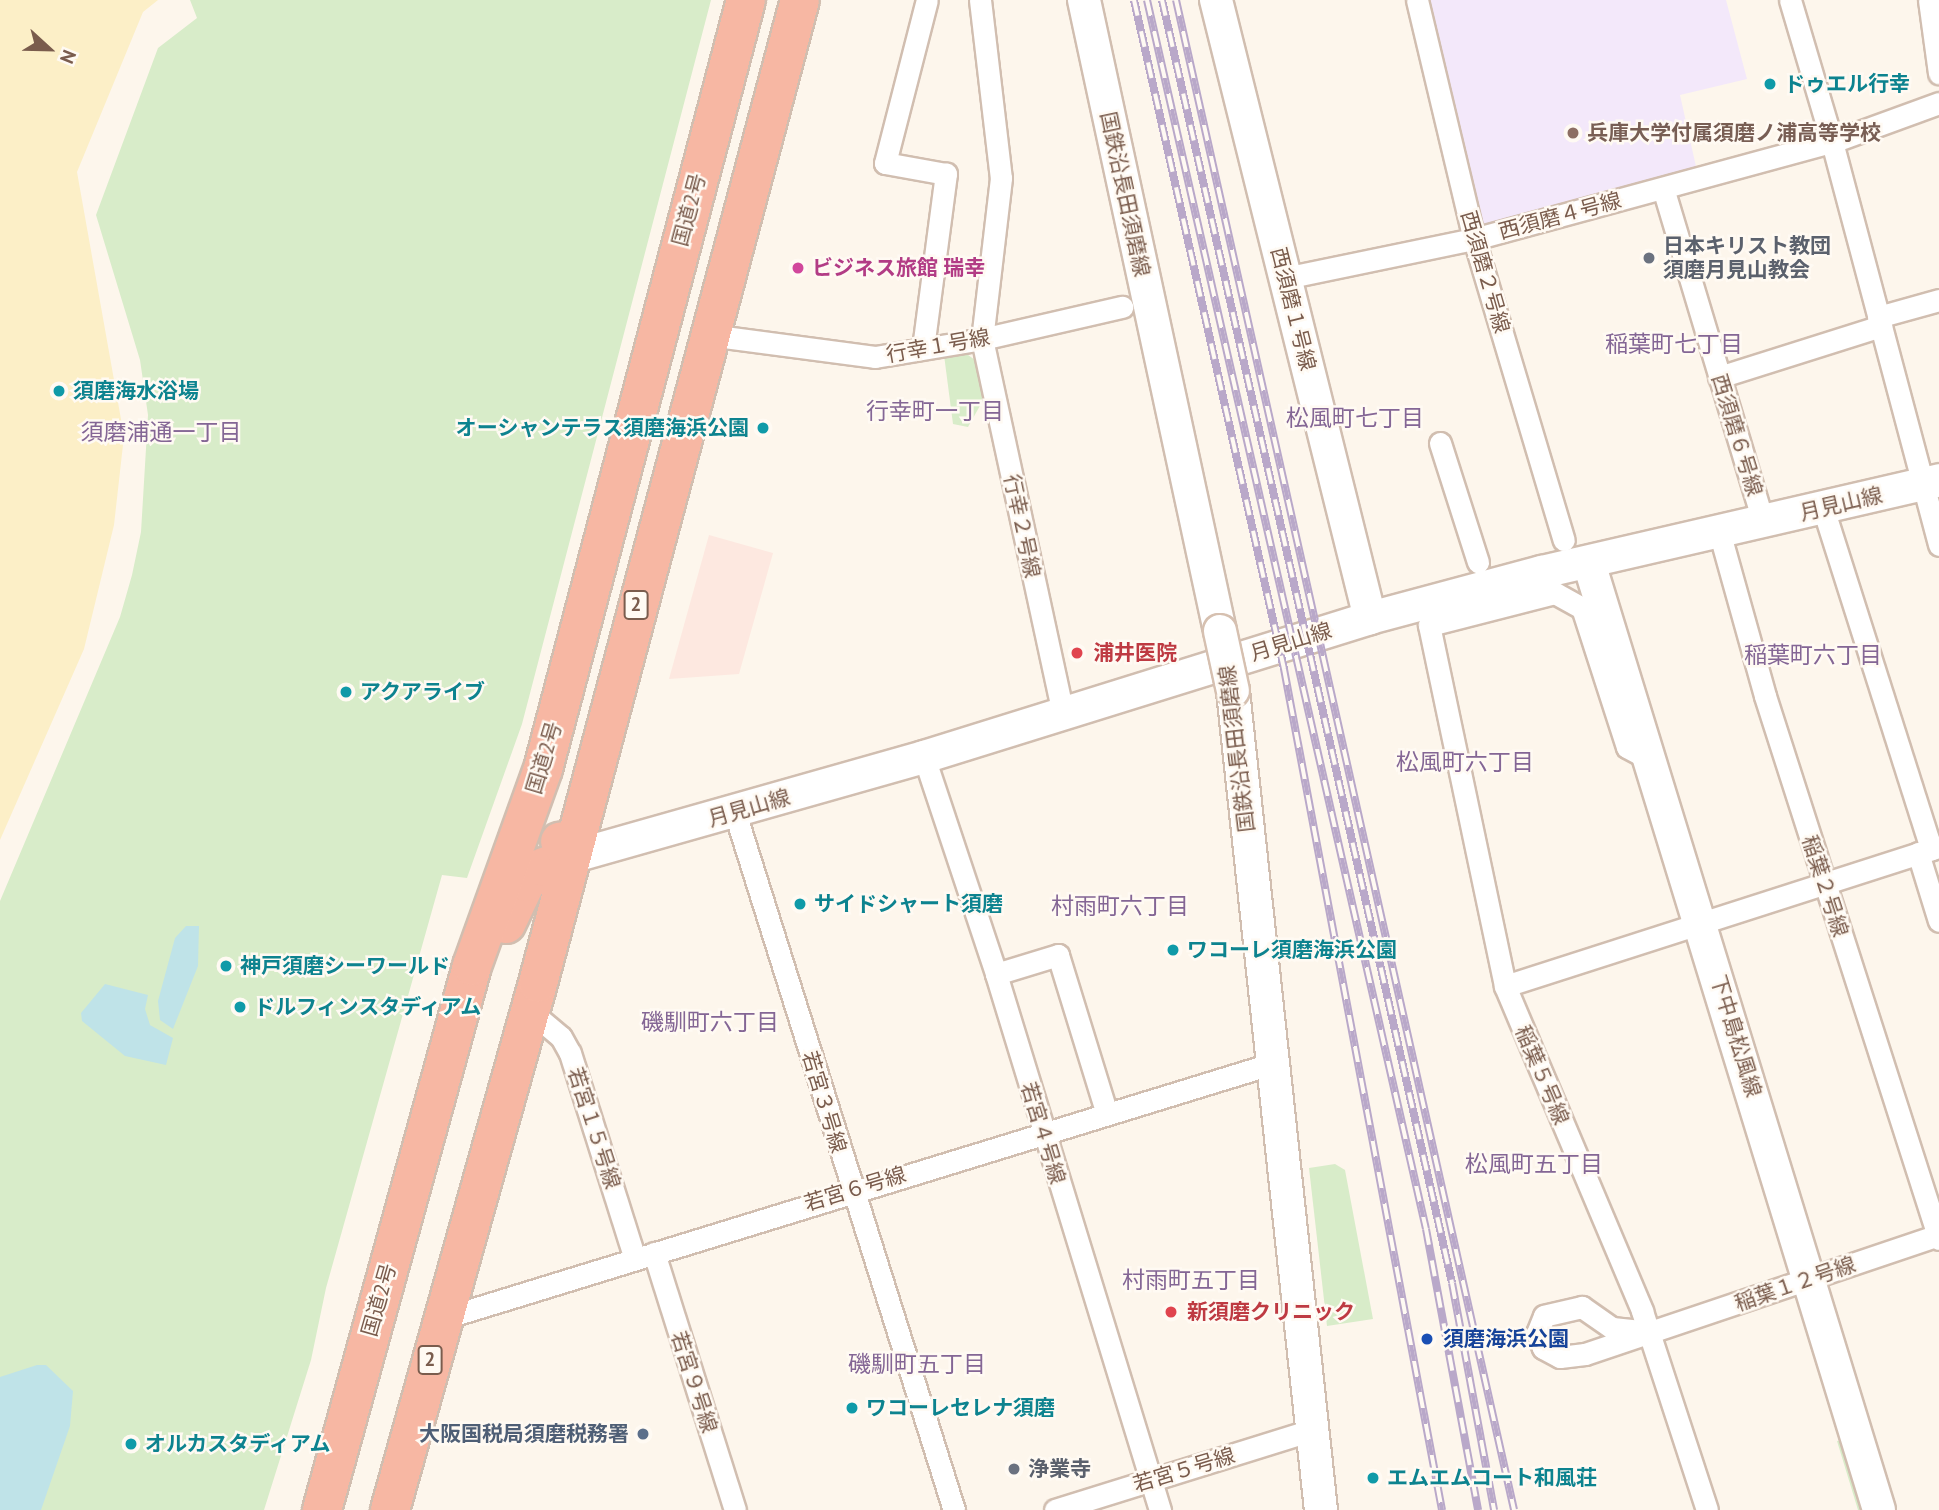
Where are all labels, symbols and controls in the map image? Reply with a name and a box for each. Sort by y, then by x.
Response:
north arrow [14,14,84,84]
text: N [55,47,82,67]
place label: ドゥエル行幸 [1784,71,1910,97]
marker: ドゥエル行幸 [1762,76,1778,92]
street label: 国鉄沿長田須磨線 [1095,109,1155,279]
place label: 兵庫大学付属須磨ノ浦高等学校 [1587,120,1881,146]
marker: 兵庫大学付属須磨ノ浦高等学校 [1565,125,1581,141]
street label: 国道2号 [667,171,711,249]
street label: 西須磨４号線 [1496,188,1624,244]
street label: 西須磨２号線 [1456,208,1514,336]
place label: 日本キリスト教団 須磨月見山教会 [1663,233,1831,283]
street label: 西須磨１号線 [1266,245,1320,373]
marker: 日本キリスト教団 須磨月見山教会 [1641,250,1657,266]
place label: ビジネス旅館 瑞幸 [812,255,985,281]
marker: ビジネス旅館 瑞幸 [790,260,806,276]
street label: 行幸１号線 [884,324,992,368]
district label: 稲葉町七丁目 [1605,330,1743,358]
street label: 西須磨６号線 [1707,371,1767,499]
place label: 須磨海水浴場 [73,378,199,404]
marker: 須磨海水浴場 [51,383,67,399]
district label: 行幸町一丁目 [866,397,1004,425]
district label: 松風町七丁目 [1286,404,1424,432]
place label: オーシャンテラス須磨海浜公園 [455,415,749,441]
district label: 須磨浦通一丁目 [81,418,241,446]
marker: オーシャンテラス須磨海浜公園 [755,420,771,436]
street label: 行幸２号線 [999,472,1045,580]
street label: 月見山線 [1797,482,1885,526]
road number: 2 [622,590,650,620]
street label: 月見山線 [1247,618,1335,666]
place label: 浦井医院 [1093,640,1177,666]
district label: 稲葉町六丁目 [1744,641,1882,669]
marker: 浦井医院 [1067,643,1087,663]
street label: 国鉄沿長田須磨線 [1214,664,1260,834]
place label: アクアライブ [360,679,486,705]
marker: アクアライブ [338,684,354,700]
street label: 国道2号 [521,719,567,797]
district label: 松風町六丁目 [1396,748,1534,776]
street label: 月見山線 [705,784,793,832]
street label: 稲葉２号線 [1797,832,1853,940]
place label: サイドシャート須磨 [814,891,1003,917]
district label: 村雨町六丁目 [1051,892,1189,920]
marker: サイドシャート須磨 [792,896,808,912]
place label: ワコーレ須磨海浜公園 [1187,937,1397,963]
marker: ワコーレ須磨海浜公園 [1165,942,1181,958]
place label: 神戸須磨シーワールド [240,953,450,979]
marker: 神戸須磨シーワールド [218,958,234,974]
street label: 下中島松風線 [1706,972,1766,1100]
place label: ドルフィンスタディアム [254,994,485,1020]
marker: ドルフィンスタディアム [232,999,248,1015]
district label: 磯馴町六丁目 [641,1008,779,1036]
street label: 稲葉５号線 [1510,1022,1574,1128]
street label: 若宮３号線 [797,1048,851,1156]
street label: 若宮１５号線 [563,1064,625,1192]
street label: 若宮４号線 [1016,1079,1070,1187]
district label: 松風町五丁目 [1465,1150,1603,1178]
street label: 若宮６号線 [801,1162,909,1216]
street label: 稲葉１２号線 [1731,1252,1859,1316]
street label: 国道2号 [357,1261,401,1339]
district label: 村雨町五丁目 [1122,1266,1260,1294]
place label: 新須磨クリニック [1187,1299,1355,1325]
marker: 新須磨クリニック [1161,1302,1181,1322]
place label: 須磨海浜公園 [1443,1326,1569,1352]
street label: 若宮９号線 [666,1328,722,1436]
marker: 須磨海浜公園 [1417,1329,1437,1349]
road number: 2 [416,1344,444,1376]
district label: 磯馴町五丁目 [848,1350,986,1378]
place label: ワコーレセレナ須磨 [866,1395,1055,1421]
marker: ワコーレセレナ須磨 [844,1400,860,1416]
place label: 大阪国税局須磨税務署 [419,1421,629,1447]
marker: 大阪国税局須磨税務署 [635,1426,651,1442]
place label: オルカスタディアム [145,1431,334,1457]
marker: オルカスタディアム [123,1436,139,1452]
street label: 若宮５号線 [1130,1443,1238,1497]
place label: 浄業寺 [1028,1456,1091,1482]
marker: 浄業寺 [1006,1461,1022,1477]
place label: エムエムコート和風荘 [1387,1465,1597,1491]
marker: エムエムコート和風荘 [1365,1470,1381,1486]

